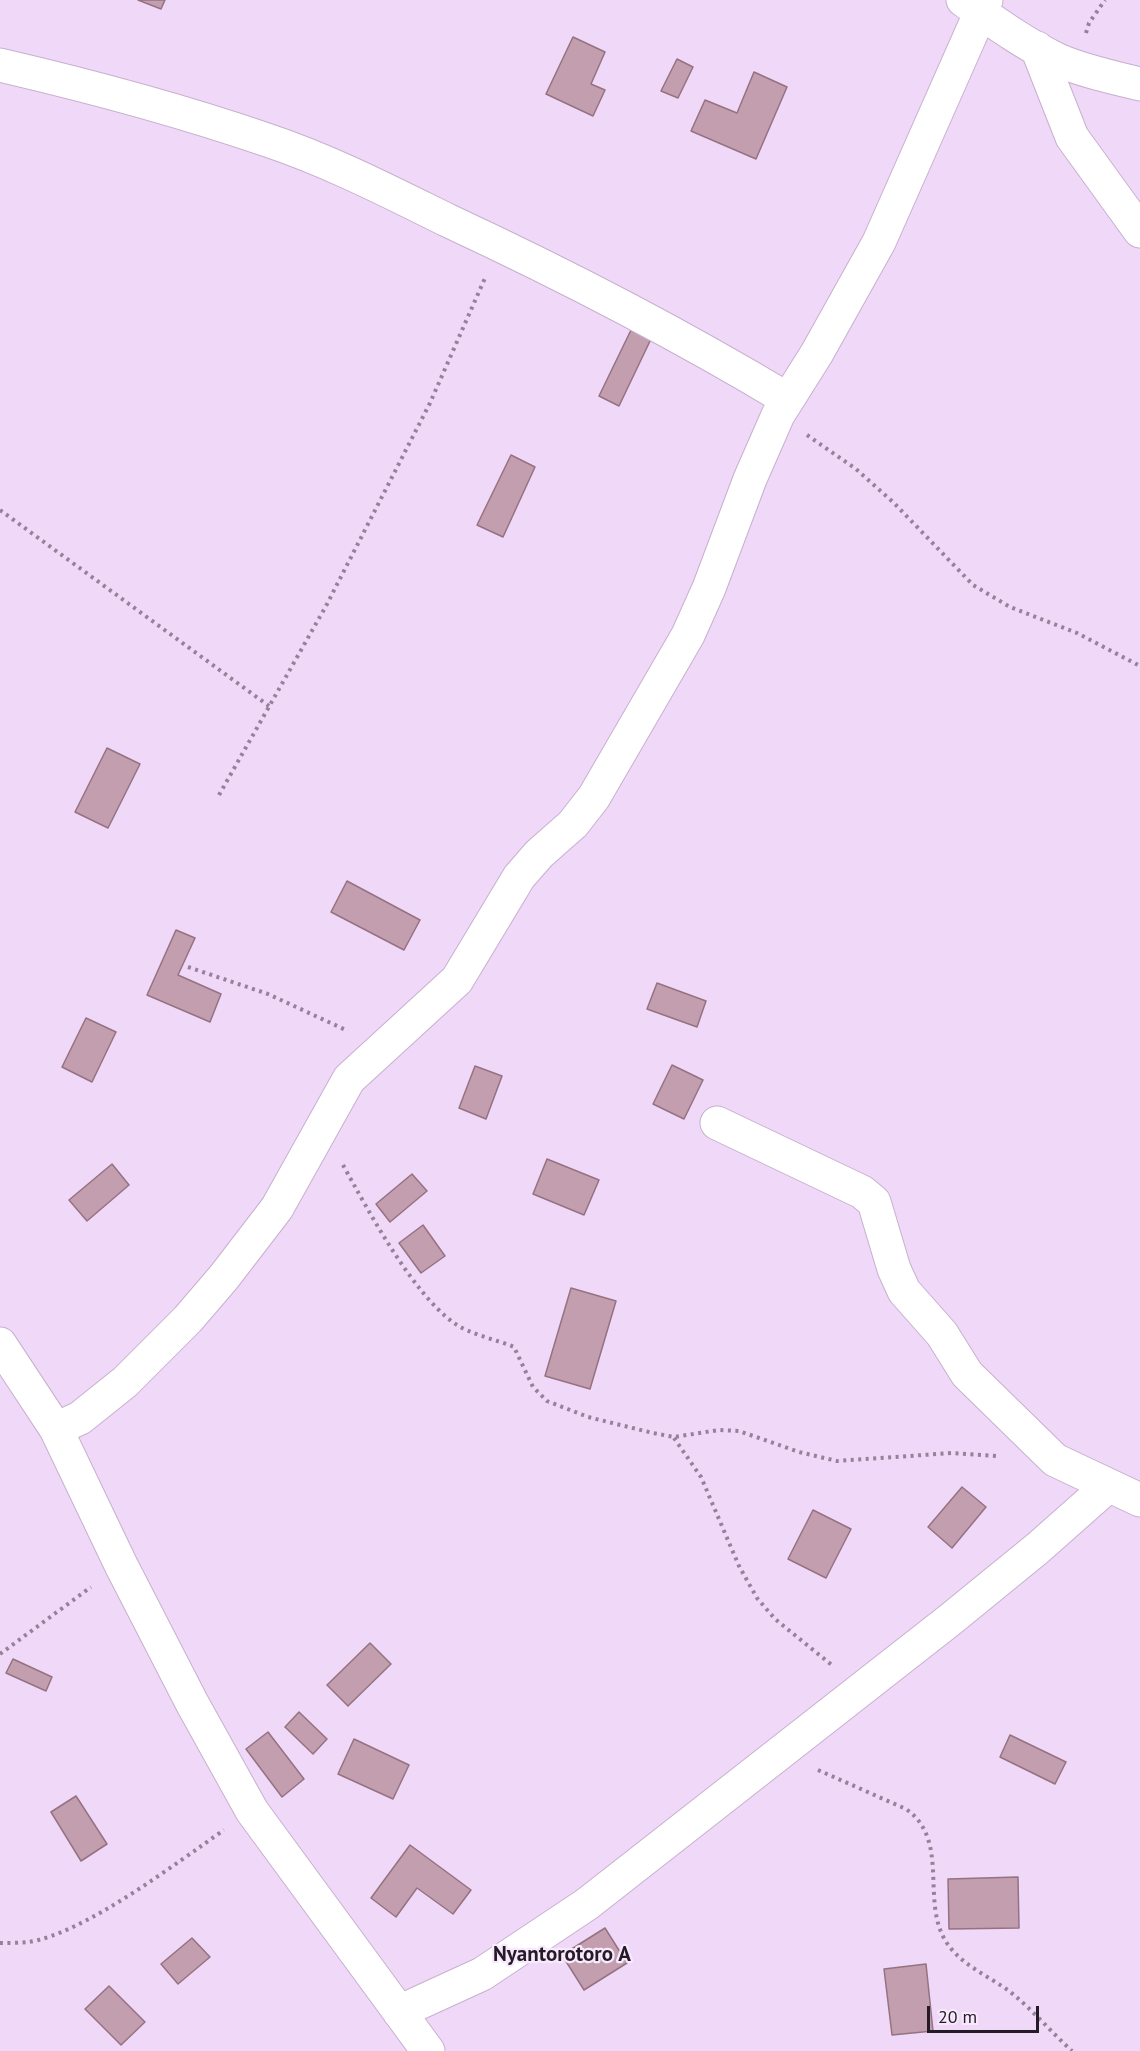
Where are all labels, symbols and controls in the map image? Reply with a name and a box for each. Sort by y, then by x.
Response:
district label: Nyantorotoro A [493,1942,631,1968]
scale bar [930,1994,1042,2032]
text: 20 m [938,2005,977,2028]

